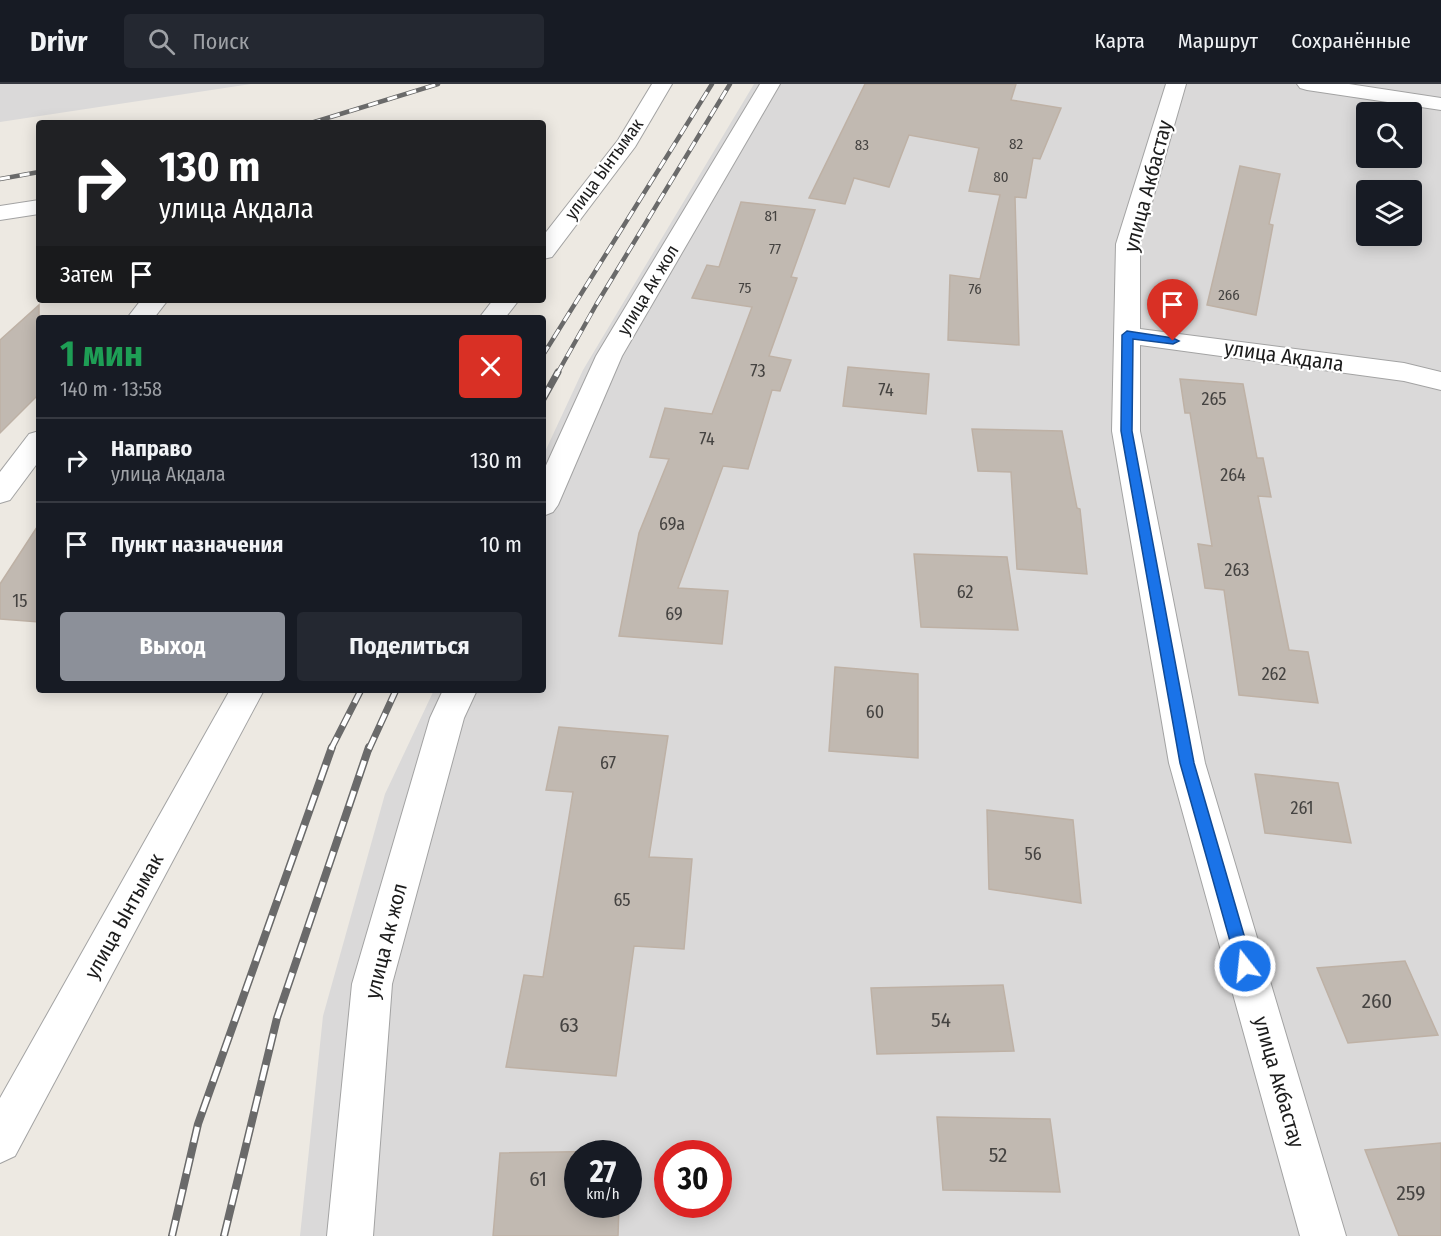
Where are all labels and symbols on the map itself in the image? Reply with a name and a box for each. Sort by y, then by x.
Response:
street label: улица Ынтымак [560,114,648,224]
street label: улица Акбастау [1118,117,1178,255]
house number: 82 [1009,135,1023,153]
house number: 83 [855,136,869,154]
house number: 80 [993,168,1009,186]
house number: 81 [765,207,777,225]
house number: 77 [769,240,781,258]
street label: улица Ак жол [612,241,684,339]
house number: 75 [739,279,751,297]
pin [1147,279,1198,341]
house number: 76 [968,280,982,298]
house number: 266 [1218,286,1240,304]
street label: улица Акдала [1223,335,1345,377]
house number: 73 [750,360,766,382]
house number: 74 [878,379,894,401]
house number: 265 [1201,388,1227,410]
house number: 74 [699,428,715,450]
house number: 264 [1220,464,1246,486]
house number: 69а [659,513,685,535]
house number: 263 [1225,559,1249,581]
house number: 62 [957,581,973,603]
house number: 15 [12,590,28,612]
house number: 69 [665,603,683,625]
house number: 262 [1262,663,1286,685]
house number: 60 [866,701,884,723]
house number: 67 [600,752,616,774]
house number: 261 [1290,797,1314,819]
house number: 56 [1024,843,1042,865]
street label: улица Ынтымак [79,848,169,983]
street label: улица Ак жол [359,880,413,1002]
house number: 65 [613,889,631,911]
position arrow [1213,934,1277,998]
house number: 260 [1362,988,1392,1014]
house number: 54 [931,1007,951,1033]
house number: 63 [559,1012,579,1038]
street label: улица Акбастау [1248,1013,1310,1151]
speed limit sign: 30 [654,1140,732,1218]
house number: 52 [989,1142,1007,1168]
house number: 61 [529,1166,547,1192]
house number: 259 [1397,1180,1425,1206]

